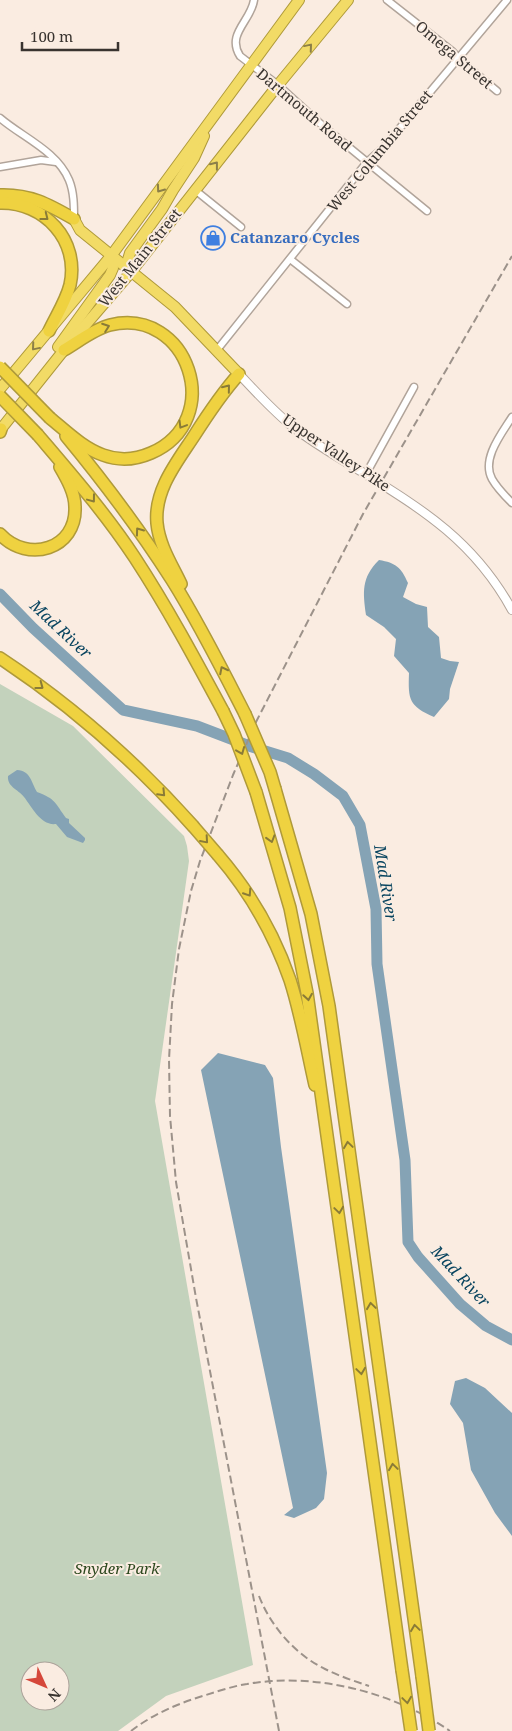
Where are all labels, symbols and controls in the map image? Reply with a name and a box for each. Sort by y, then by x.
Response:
street label: Omega Street [412,16,498,93]
scale bar [22,20,119,52]
text: 100 m [30,26,73,46]
one-way arrow [303,44,312,53]
street label: Dartmouth Road [253,63,357,155]
street label: West Columbia Street [322,85,436,215]
one-way arrow [209,161,218,171]
one-way arrow [157,183,166,193]
street label: West Main Street [93,204,185,311]
one-way arrow [39,212,48,220]
shop icon: Catanzaro Cycles [200,225,226,251]
place label: Catanzaro Cycles [230,227,360,247]
one-way arrow [101,323,110,333]
one-way arrow [32,342,41,351]
one-way arrow [221,385,229,394]
street label: Upper Valley Pike [279,409,394,496]
one-way arrow [179,420,189,429]
one-way arrow [86,493,95,503]
one-way arrow [136,527,145,537]
water label: Mad River [25,594,97,664]
one-way arrow [219,667,229,676]
one-way arrow [34,680,44,689]
one-way arrow [235,746,245,755]
one-way arrow [156,787,165,796]
one-way arrow [200,834,208,843]
one-way arrow [265,834,275,842]
water label: Mad River [369,842,403,923]
one-way arrow [241,888,251,897]
one-way arrow [302,993,313,1001]
one-way arrow [344,1141,354,1149]
one-way arrow [333,1205,343,1214]
water label: Mad River [426,1240,496,1312]
one-way arrow [366,1302,377,1310]
one-way arrow [355,1367,366,1375]
one-way arrow [388,1463,399,1471]
park label: Snyder Park [74,1558,160,1578]
one-way arrow [410,1624,421,1632]
north arrow [20,1661,70,1711]
text: N [44,1685,65,1706]
one-way arrow [401,1696,411,1705]

